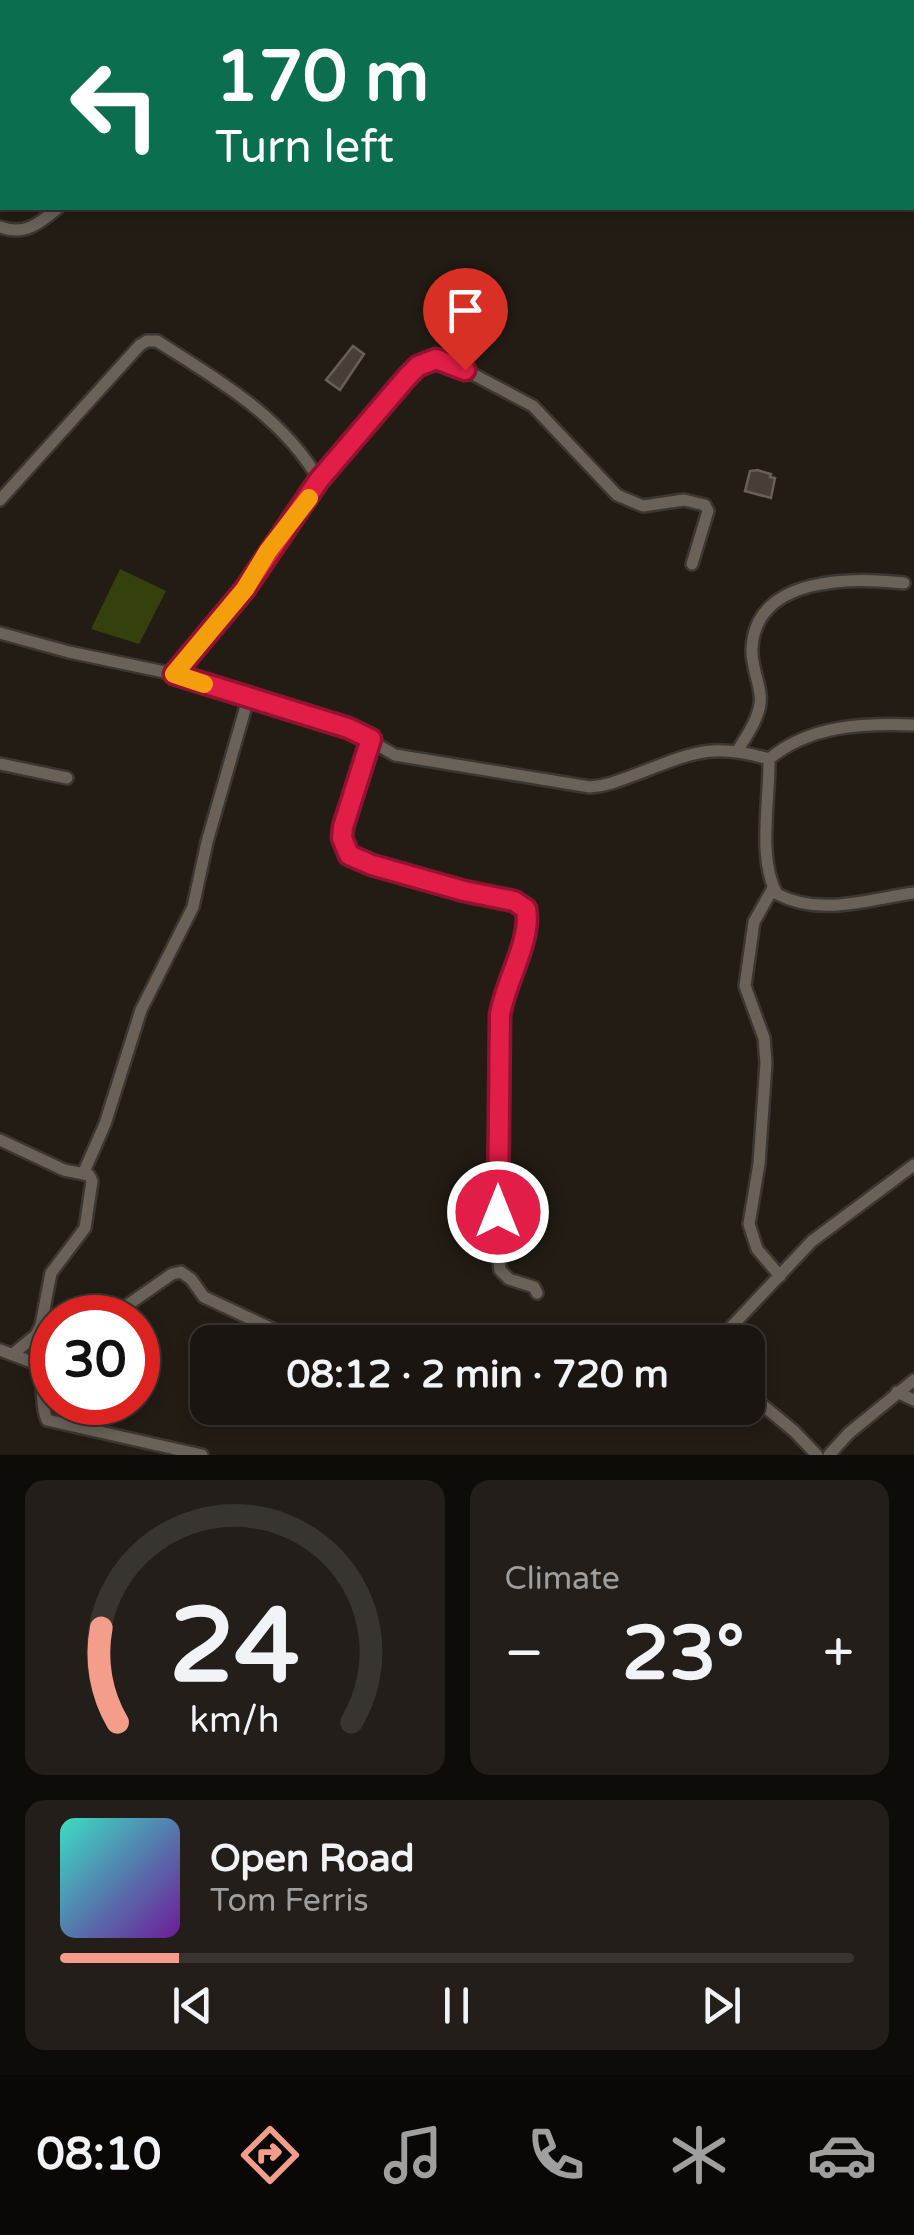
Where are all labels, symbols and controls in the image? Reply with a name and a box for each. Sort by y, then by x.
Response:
text: 170 m [215,36,429,120]
icon: left [50,40,180,170]
text: Turn left [215,121,394,175]
pin [423,268,508,371]
icon: arrive [438,283,493,338]
position arrow [446,1160,550,1264]
speed limit sign: 30 [30,1295,160,1425]
text: 08:12 · 2 min · 720 m [286,1352,669,1398]
text: Climate [505,1560,620,1598]
text: 24 [169,1585,300,1710]
text: 23° [622,1609,745,1699]
text: − [505,1621,544,1687]
text: + [823,1621,854,1687]
text: km/h [190,1699,280,1742]
text: Open Road [210,1836,415,1882]
text: Tom Ferris [210,1882,369,1920]
icon: previous [165,1978,220,2033]
icon: pause [429,1978,484,2033]
icon: next [694,1978,749,2033]
icon: directions [235,2120,305,2190]
icon: music [378,2120,448,2190]
icon: phone [521,2120,591,2190]
icon: climate [664,2120,734,2190]
icon: car [807,2120,877,2190]
text: 08:10 [37,2128,161,2182]

